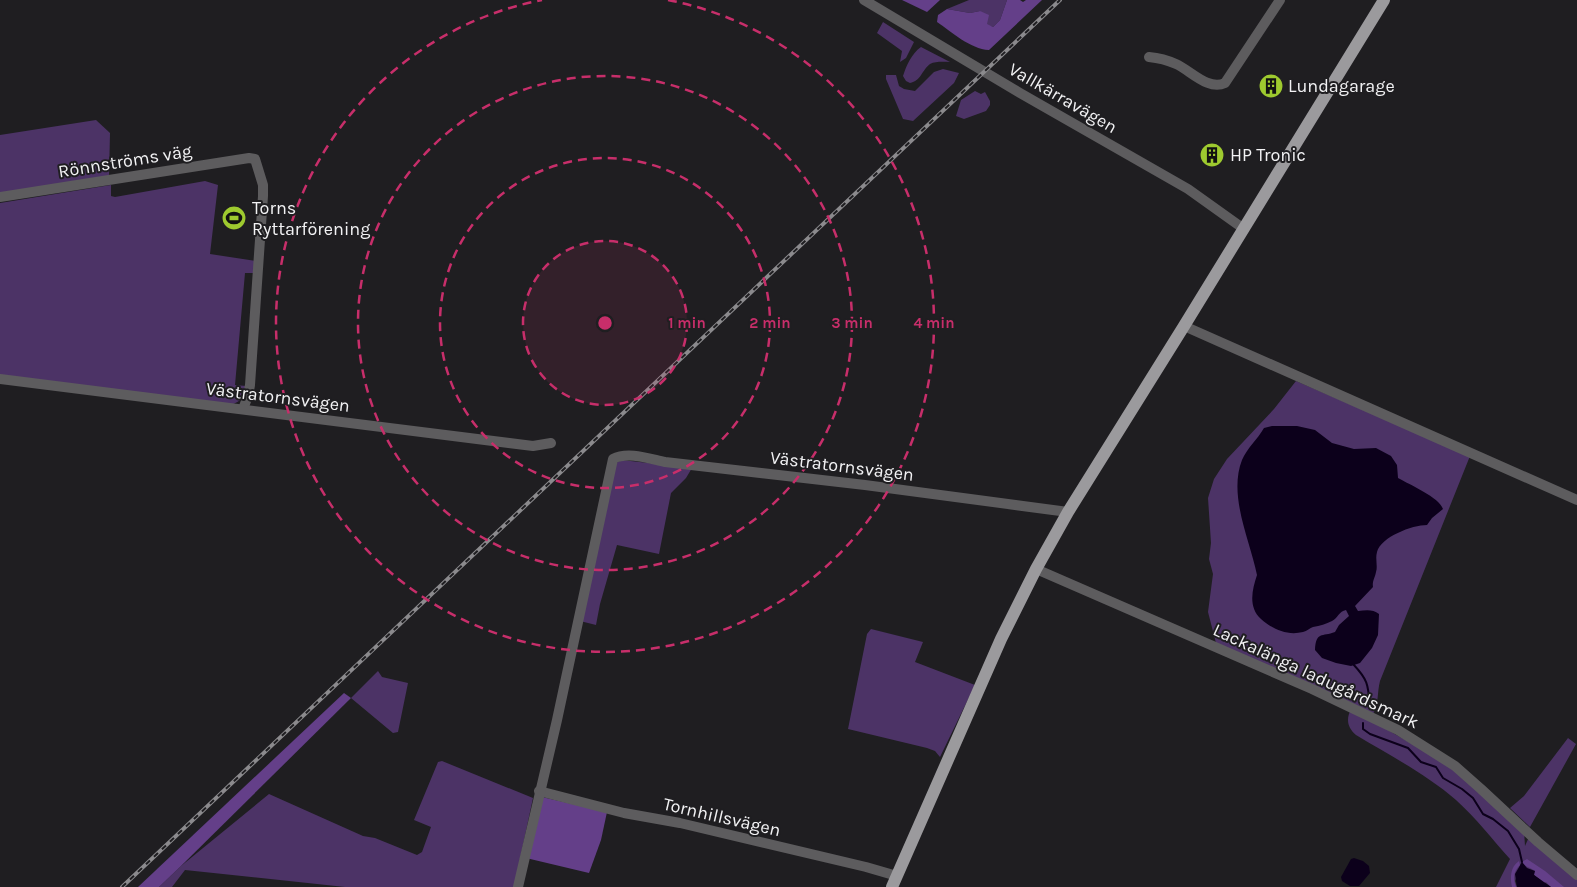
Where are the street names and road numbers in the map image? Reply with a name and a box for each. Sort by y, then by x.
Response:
street label: Vallkärravägen [1005,58,1121,138]
street label: Rönnströms väg [57,140,193,182]
street label: Västratornsvägen [205,377,351,417]
street label: Västratornsvägen [769,446,915,486]
street label: Lackalänga ladugårdsmark [1210,619,1422,733]
street label: Tornhillsvägen [661,793,783,841]

